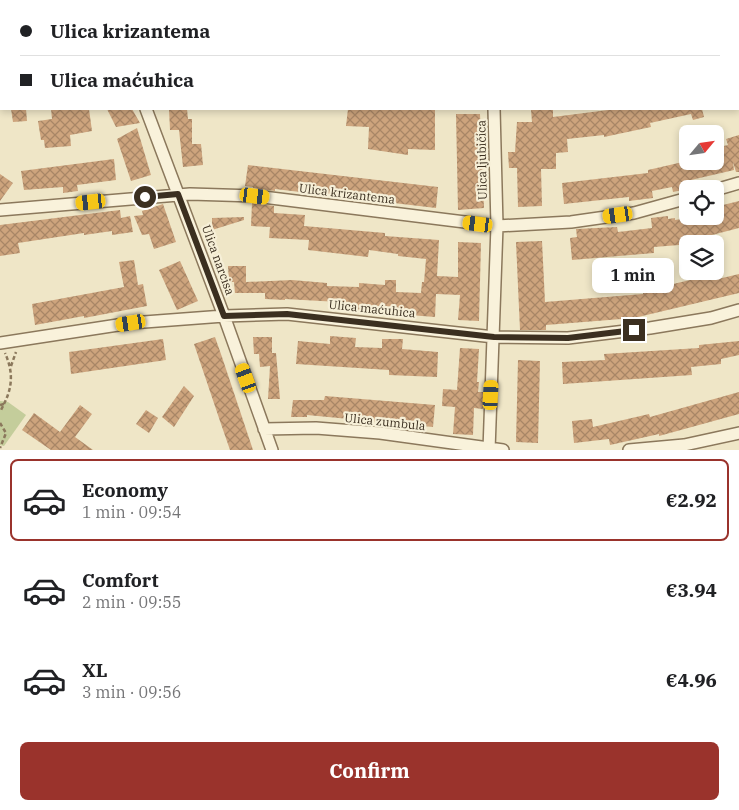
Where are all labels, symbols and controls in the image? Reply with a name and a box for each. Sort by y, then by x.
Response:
text: Ulica krizantema [50,19,210,43]
text: Ulica maćuhica [50,68,194,92]
street label: Ulica ljubičica [473,119,490,200]
north arrow [679,125,724,170]
map controls [679,125,724,280]
street label: Ulica krizantema [298,180,396,207]
button: locate [679,180,724,225]
route start [134,186,156,208]
car [239,187,270,205]
car [75,193,106,211]
car [602,205,633,225]
car [462,215,493,233]
street label: Ulica narcisa [199,223,238,297]
button: layers [679,235,724,280]
callout: 1 min [593,258,675,292]
text: 1 min [611,265,655,285]
street label: Ulica maćuhica [328,296,417,321]
car [115,313,146,333]
route end [623,319,645,341]
car [233,361,258,395]
car [482,380,499,410]
street label: Ulica zumbula [344,410,427,433]
icon: car [22,478,67,523]
text: Economy [82,478,168,502]
text: €2.92 [666,488,717,512]
text: 1 min · 09:54 [82,502,181,522]
icon: car [22,568,67,613]
text: Comfort [82,568,159,592]
text: €3.94 [666,578,717,602]
text: 2 min · 09:55 [82,592,181,612]
icon: car [22,658,67,703]
text: XL [82,658,108,682]
text: €4.96 [666,668,717,692]
text: 3 min · 09:56 [82,682,181,702]
button: Confirm [20,742,719,800]

